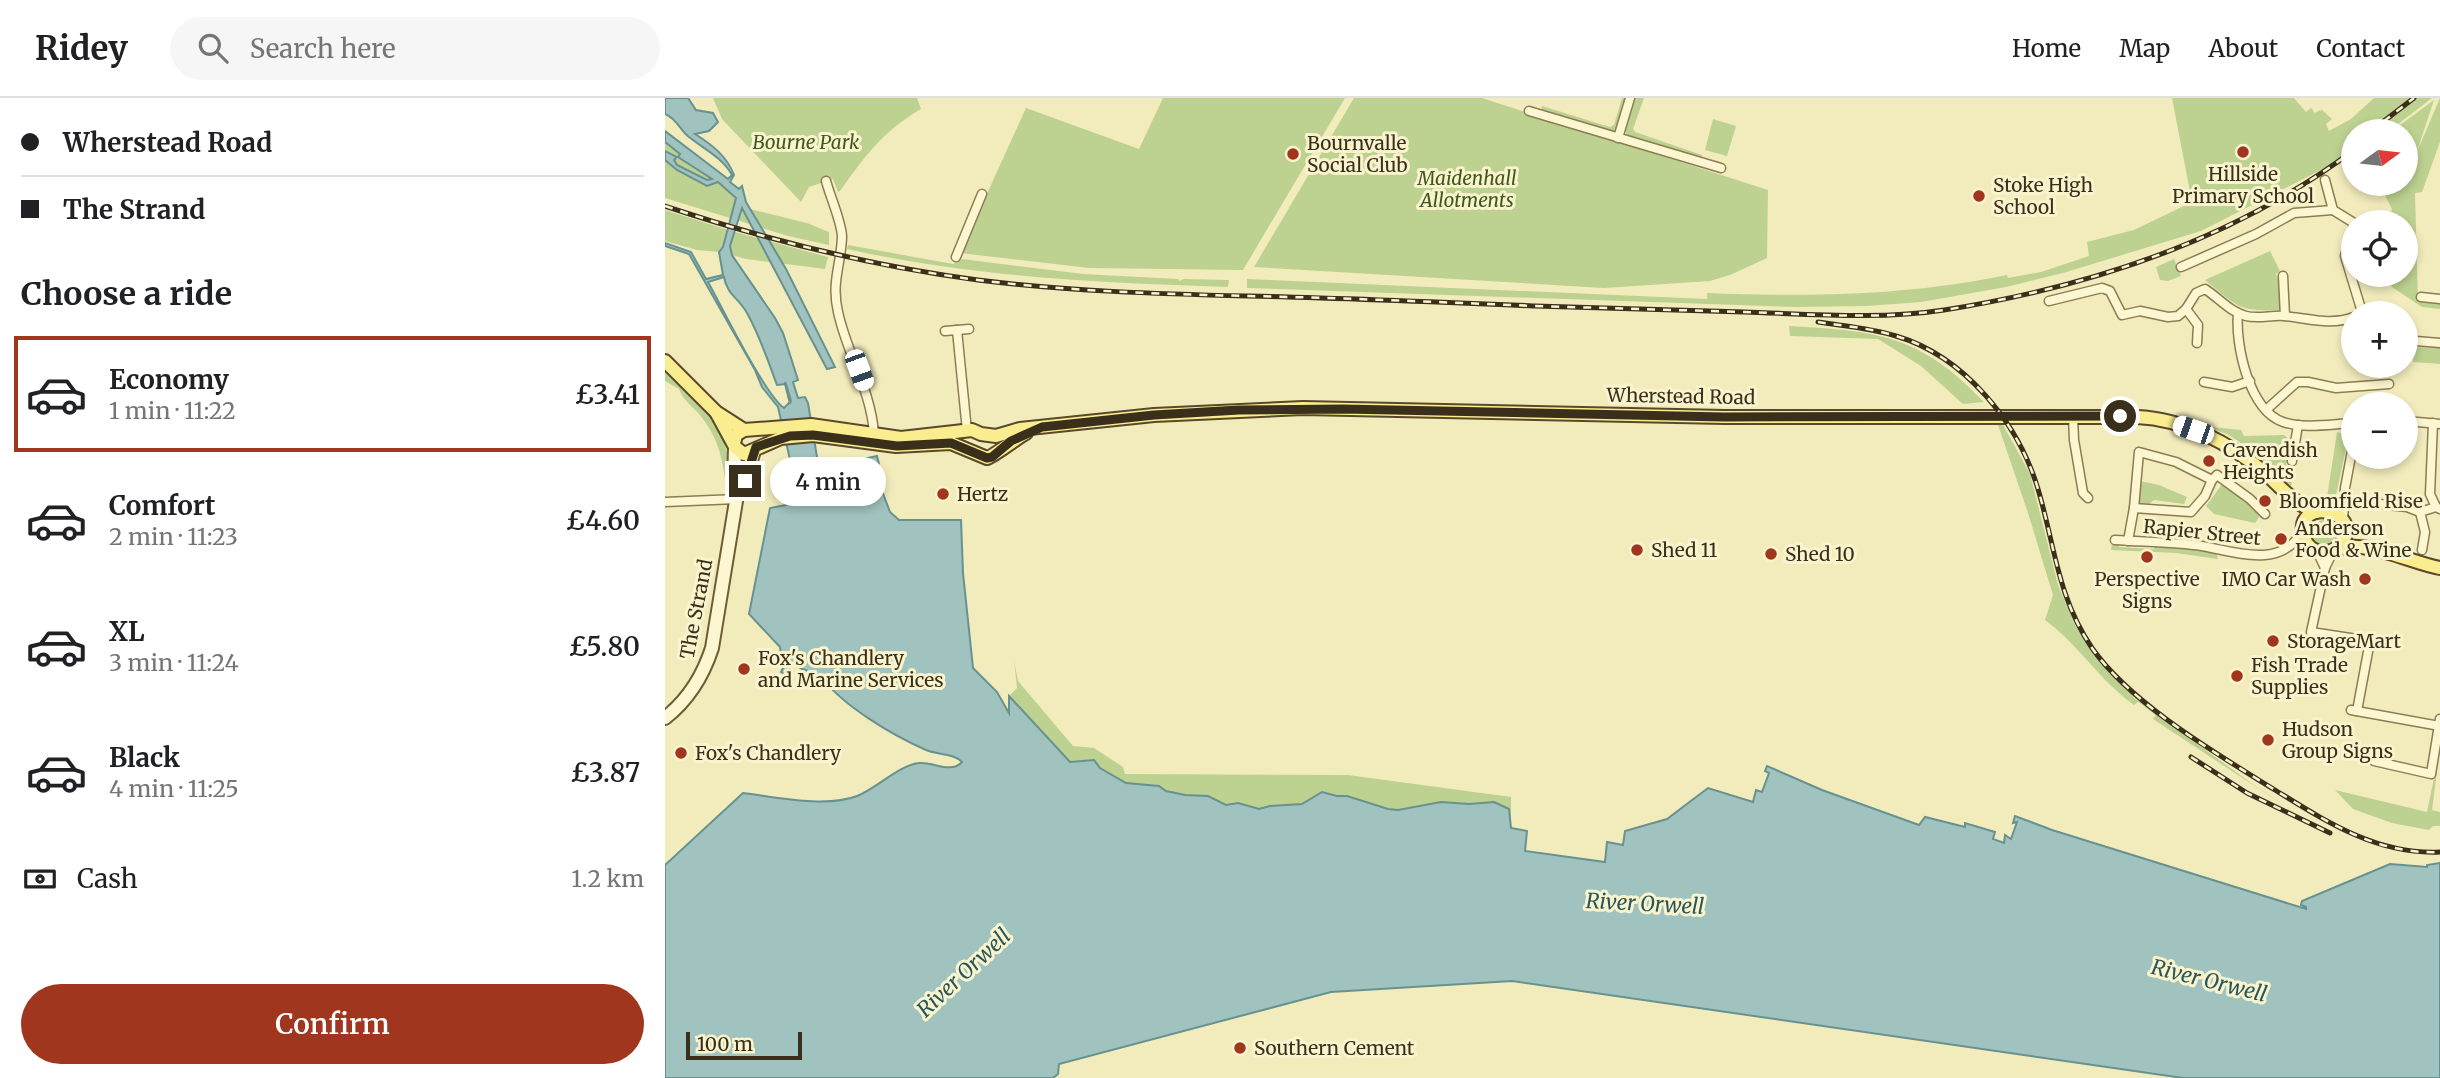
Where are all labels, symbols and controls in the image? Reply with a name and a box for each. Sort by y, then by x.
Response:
search box [170,17,660,80]
text: Ridey [35,28,128,69]
icon: search [194,29,232,67]
text: Search here [250,32,396,65]
text: Home [2012,33,2081,64]
text: Map [2119,33,2170,64]
text: About [2208,33,2278,64]
text: Contact [2316,33,2405,64]
north arrow [2341,119,2419,196]
map controls [2341,119,2418,469]
text: Wherstead Road [63,126,272,159]
park label: Bourne Park [753,130,860,154]
place label: Bournvalle Social Club [1307,131,1408,177]
marker: Hillside Primary School [2235,144,2251,160]
marker: Bournvalle Social Club [1285,146,1301,162]
place label: Hillside Primary School [2172,162,2314,208]
park label: Maidenhall Allotments [1416,166,1517,212]
place label: Stoke High School [1993,173,2093,219]
marker: Stoke High School [1971,188,1987,204]
text: The Strand [63,193,205,226]
button: locate [2341,210,2418,287]
text: Choose a ride [21,274,232,314]
button: + [2341,301,2418,378]
car [842,347,877,393]
icon: car [25,363,88,426]
text: Economy [109,363,229,396]
text: £3.41 [575,378,640,411]
street label: Wherstead Road [1605,383,1756,409]
button: − [2341,392,2418,469]
text: 1 min · 11:22 [109,396,236,425]
route start [2104,400,2136,432]
car [2170,413,2217,447]
place label: Cavendish Heights [2223,438,2318,484]
marker: Cavendish Heights [2201,453,2217,469]
callout: 4 min [769,456,885,506]
route end [729,465,761,497]
text: 4 min [795,467,861,496]
place label: Hertz [957,482,1008,506]
marker: Hertz [935,486,951,502]
icon: car [25,489,88,552]
text: Comfort [109,489,215,522]
place label: Bloomfield Rise [2279,489,2423,513]
marker: Bloomfield Rise [2257,493,2273,509]
text: £4.60 [566,504,640,537]
street label: Rapier Street [2142,514,2263,550]
place label: Anderson Food & Wine [2294,516,2412,562]
text: 2 min · 11:23 [109,522,238,551]
marker: Anderson Food & Wine [2273,531,2289,547]
place label: Shed 11 [1651,538,1718,562]
marker: Shed 11 [1629,542,1645,558]
place label: Shed 10 [1785,542,1855,566]
marker: Shed 10 [1763,546,1779,562]
marker: Perspective Signs [2139,549,2155,565]
street label: The Strand [675,557,717,661]
place label: Perspective Signs [2094,567,2200,613]
place label: IMO Car Wash [2221,567,2351,591]
marker: IMO Car Wash [2357,571,2373,587]
icon: car [25,615,88,678]
text: XL [109,615,145,648]
place label: StorageMart [2287,629,2401,653]
text: £5.80 [569,630,640,663]
marker: StorageMart [2265,633,2281,649]
place label: Fox's Chandlery and Marine Services [758,646,944,692]
text: 3 min · 11:24 [109,648,239,677]
place label: Fish Trade Supplies [2251,653,2348,699]
marker: Fox's Chandlery and Marine Services [736,661,752,677]
marker: Fish Trade Supplies [2229,668,2245,684]
place label: Hudson Group Signs [2282,717,2393,763]
marker: Hudson Group Signs [2260,732,2276,748]
icon: car [25,741,88,804]
text: Black [109,741,180,774]
place label: Fox's Chandlery [695,741,841,765]
marker: Fox's Chandlery [673,745,689,761]
text: £3.87 [570,756,640,789]
text: 4 min · 11:25 [109,774,239,803]
icon: cash [21,860,59,898]
text: Cash [77,862,138,895]
text: 1.2 km [571,864,644,893]
water label: River Orwell [1585,887,1705,920]
water label: River Orwell [911,922,1016,1023]
water label: River Orwell [2149,953,2270,1008]
button: Confirm [21,984,644,1064]
scale bar [686,1029,801,1061]
text: 100 m [697,1032,753,1056]
place label: Southern Cement [1254,1036,1415,1060]
marker: Southern Cement [1232,1040,1248,1056]

